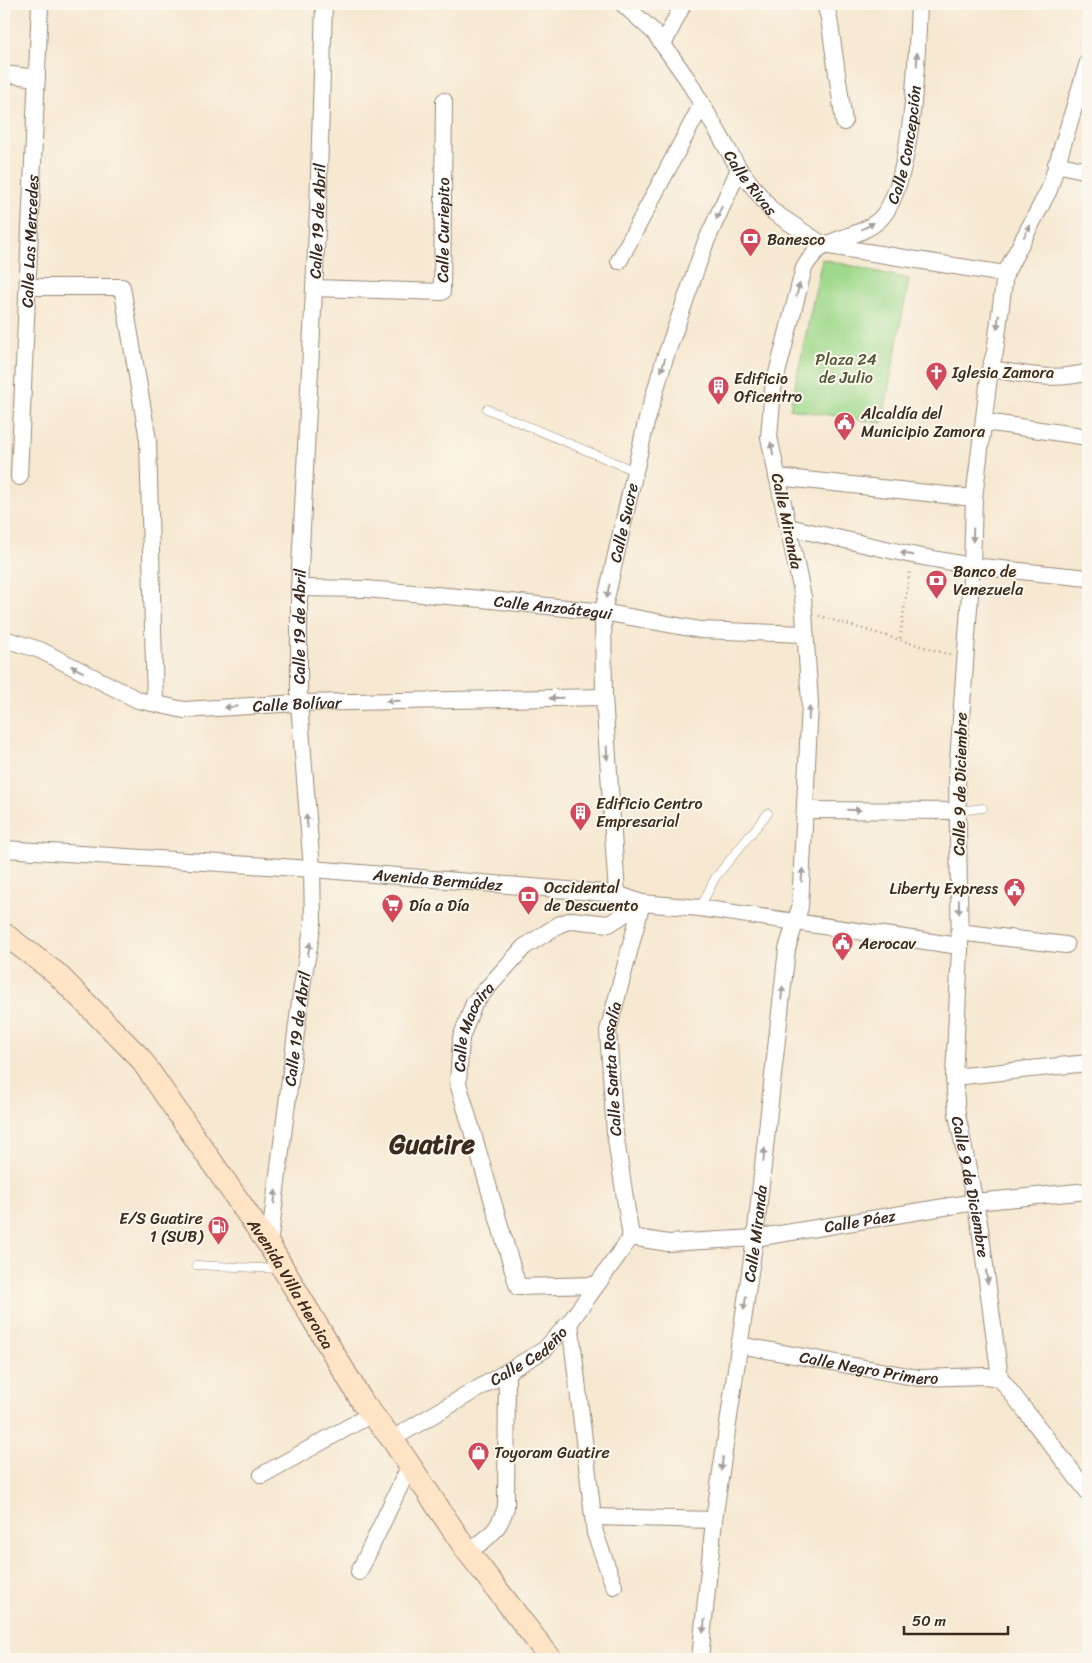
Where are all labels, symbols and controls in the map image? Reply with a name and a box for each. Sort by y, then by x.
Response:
one-way arrow [913,51,921,67]
street label: Calle Concepción [878,84,929,209]
street label: Calle Rivas [716,144,785,223]
street label: Calle 19 de Abril [300,162,334,279]
street label: Calle Las Mercedes [12,173,47,308]
street label: Calle Curiepito [428,177,458,283]
one-way arrow [714,206,722,220]
one-way arrow [861,222,876,230]
one-way arrow [1023,224,1032,238]
place label: Banesco [767,225,825,254]
bank icon: Banesco [739,227,763,258]
one-way arrow [794,282,802,297]
one-way arrow [994,315,1002,331]
park label: Plaza 24 de Julio [815,345,877,392]
one-way arrow [658,358,666,373]
place label: Iglesia Zamora [951,358,1054,387]
church icon: Iglesia Zamora [924,360,948,391]
place label: Edificio Oficentro [734,364,802,411]
building icon: Edificio Oficentro [706,375,730,406]
place label: Alcaldía del Municipio Zamora [860,399,986,446]
public building icon: Alcaldía del Municipio Zamora [833,410,857,441]
one-way arrow [767,440,775,456]
street label: Calle Miranda [763,470,811,573]
street label: Calle Sucre [600,480,646,565]
one-way arrow [969,528,977,544]
one-way arrow [899,550,914,558]
place label: Banco de Venezuela [953,557,1024,604]
street label: Calle 19 de Abril [285,568,314,684]
bank icon: Banco de Venezuela [925,568,949,599]
one-way arrow [604,584,612,599]
street label: Calle Anzoátegui [493,586,615,628]
one-way arrow [70,665,84,673]
street label: Calle Bolívar [252,688,343,720]
one-way arrow [547,694,563,702]
one-way arrow [385,697,401,705]
one-way arrow [223,703,239,711]
one-way arrow [806,704,814,720]
street label: Calle 9 de Diciembre [944,712,976,856]
one-way arrow [604,745,612,761]
place label: Edificio Centro Empresarial [596,789,703,836]
building icon: Edificio Centro Empresarial [568,800,592,831]
one-way arrow [846,806,862,814]
one-way arrow [303,813,311,829]
street label: Avenida Bermúdez [371,859,504,899]
one-way arrow [799,867,807,883]
place label: Occidental de Descuento [544,873,639,920]
place label: Liberty Express [890,874,998,903]
public building icon: Liberty Express [1002,876,1026,907]
bank icon: Occidental de Descuento [516,884,540,915]
place label: Día a Día [409,891,469,920]
supermarket icon: Día a Día [381,893,405,924]
one-way arrow [955,900,963,916]
place label: Aerocav [858,929,916,958]
public building icon: Aerocav [831,931,855,962]
one-way arrow [305,941,313,957]
street label: Calle 19 de Abril [275,969,319,1088]
street label: Calle Macaira [444,975,502,1073]
one-way arrow [778,985,786,1001]
street label: Calle Santa Rosalía [593,998,630,1137]
street label: Calle 9 de Diciembre [943,1113,998,1259]
district label: Guatire [389,1121,476,1167]
one-way arrow [760,1146,768,1162]
street label: Calle Miranda [734,1183,775,1284]
one-way arrow [271,1189,279,1205]
street label: Calle Páez [822,1201,898,1241]
place label: E/S Guatire 1 (SUB) [119,1204,204,1251]
street label: Avenida Villa Heroica [239,1211,342,1355]
fuel station icon: E/S Guatire 1 (SUB) [207,1215,231,1246]
one-way arrow [983,1269,991,1285]
one-way arrow [741,1296,749,1312]
street label: Calle Cedeño [484,1319,575,1394]
street label: Calle Negro Primero [797,1342,939,1393]
place label: Toyoram Guatire [494,1438,610,1467]
shop icon: Toyoram Guatire [466,1440,490,1471]
one-way arrow [718,1457,726,1473]
scale bar [904,1603,1008,1635]
text: 50 m [912,1608,947,1634]
one-way arrow [700,1618,708,1634]

